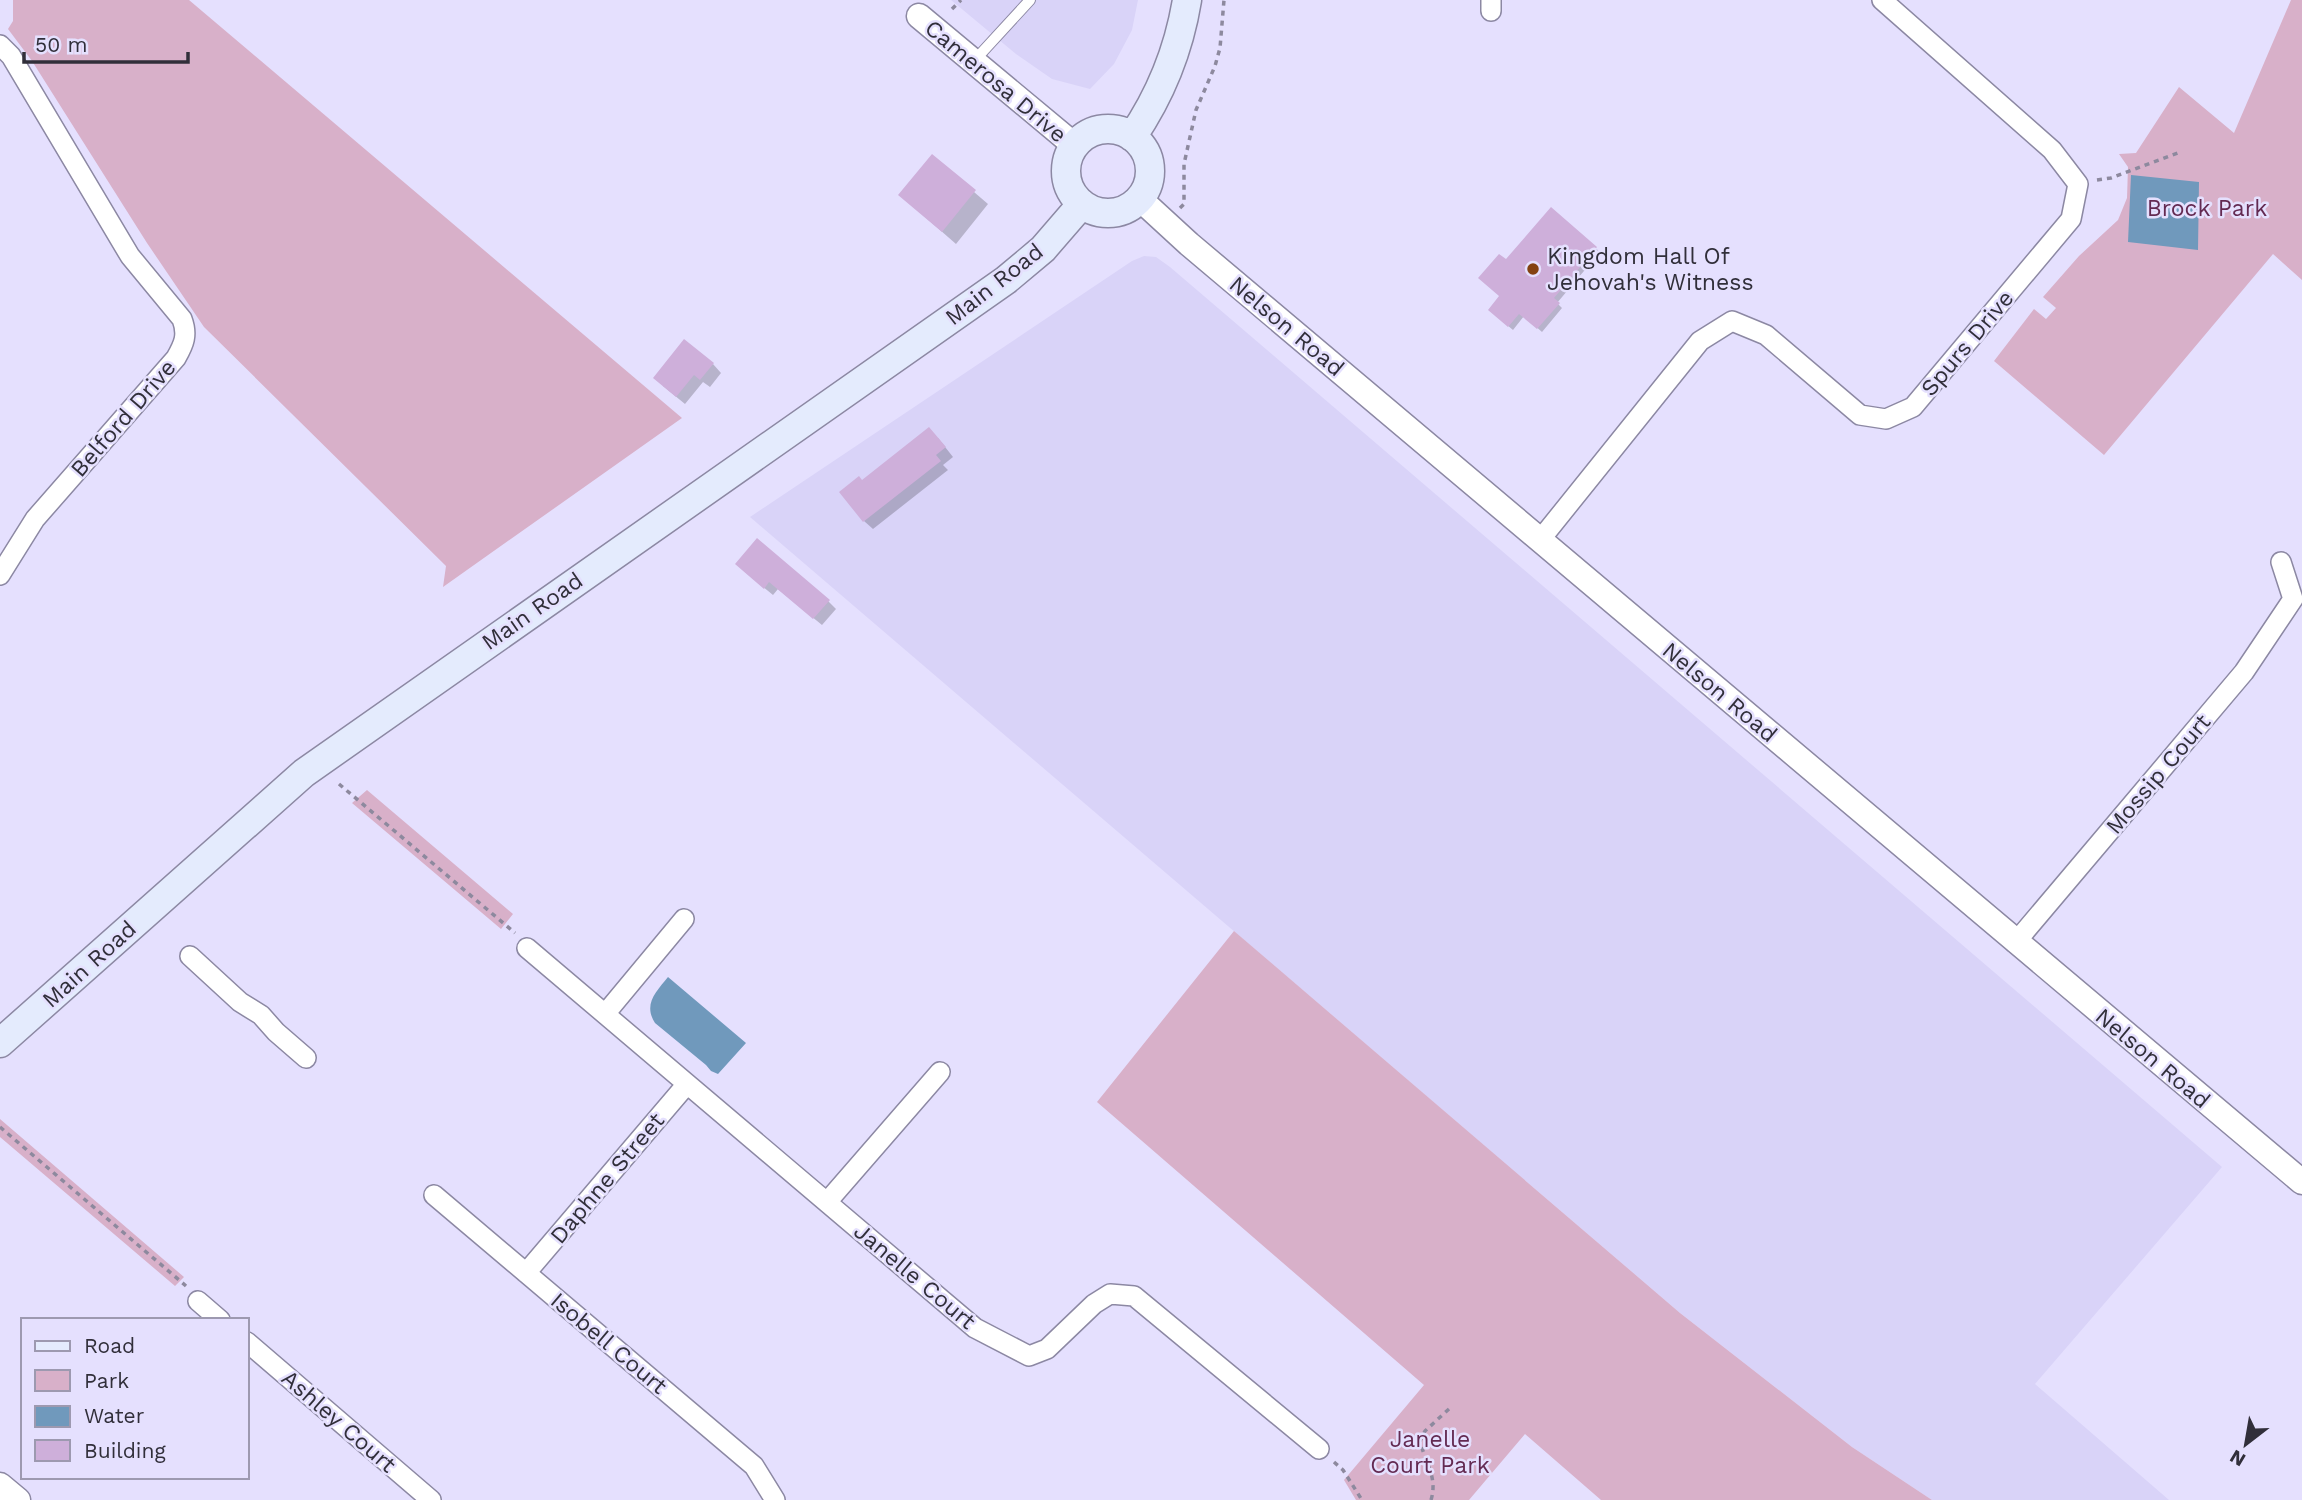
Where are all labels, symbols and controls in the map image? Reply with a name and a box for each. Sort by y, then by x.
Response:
street label: Camerosa Drive [919,14,1072,148]
scale bar [24,21,189,65]
text: 50 m [35,32,87,57]
park label: Brock Park [2147,195,2267,222]
street label: Main Road [940,238,1049,331]
place label: Kingdom Hall Of Jehovah's Witness [1547,243,1754,296]
marker: Kingdom Hall Of Jehovah's Witness [1525,261,1541,277]
street label: Nelson Road [1224,271,1349,382]
street label: Spurs Drive [1915,285,2019,402]
street label: Belford Drive [65,354,182,482]
street label: Main Road [477,567,588,656]
street label: Nelson Road [1657,637,1782,748]
street label: Mossip Court [2100,709,2217,840]
street label: Main Road [37,915,142,1014]
street label: Nelson Road [2090,1003,2215,1114]
street label: Daphne Street [545,1107,670,1249]
street label: Janelle Court [848,1218,981,1335]
street label: Isobell Court [545,1287,673,1400]
legend [21,1318,248,1479]
text: Road [84,1333,135,1358]
street label: Ashley Court [276,1364,402,1479]
text: Park [84,1368,129,1393]
text: Water [84,1403,145,1428]
north arrow [2211,1409,2281,1479]
park label: Janelle Court Park [1370,1426,1490,1479]
text: Building [84,1438,166,1463]
text: N [2226,1445,2249,1472]

